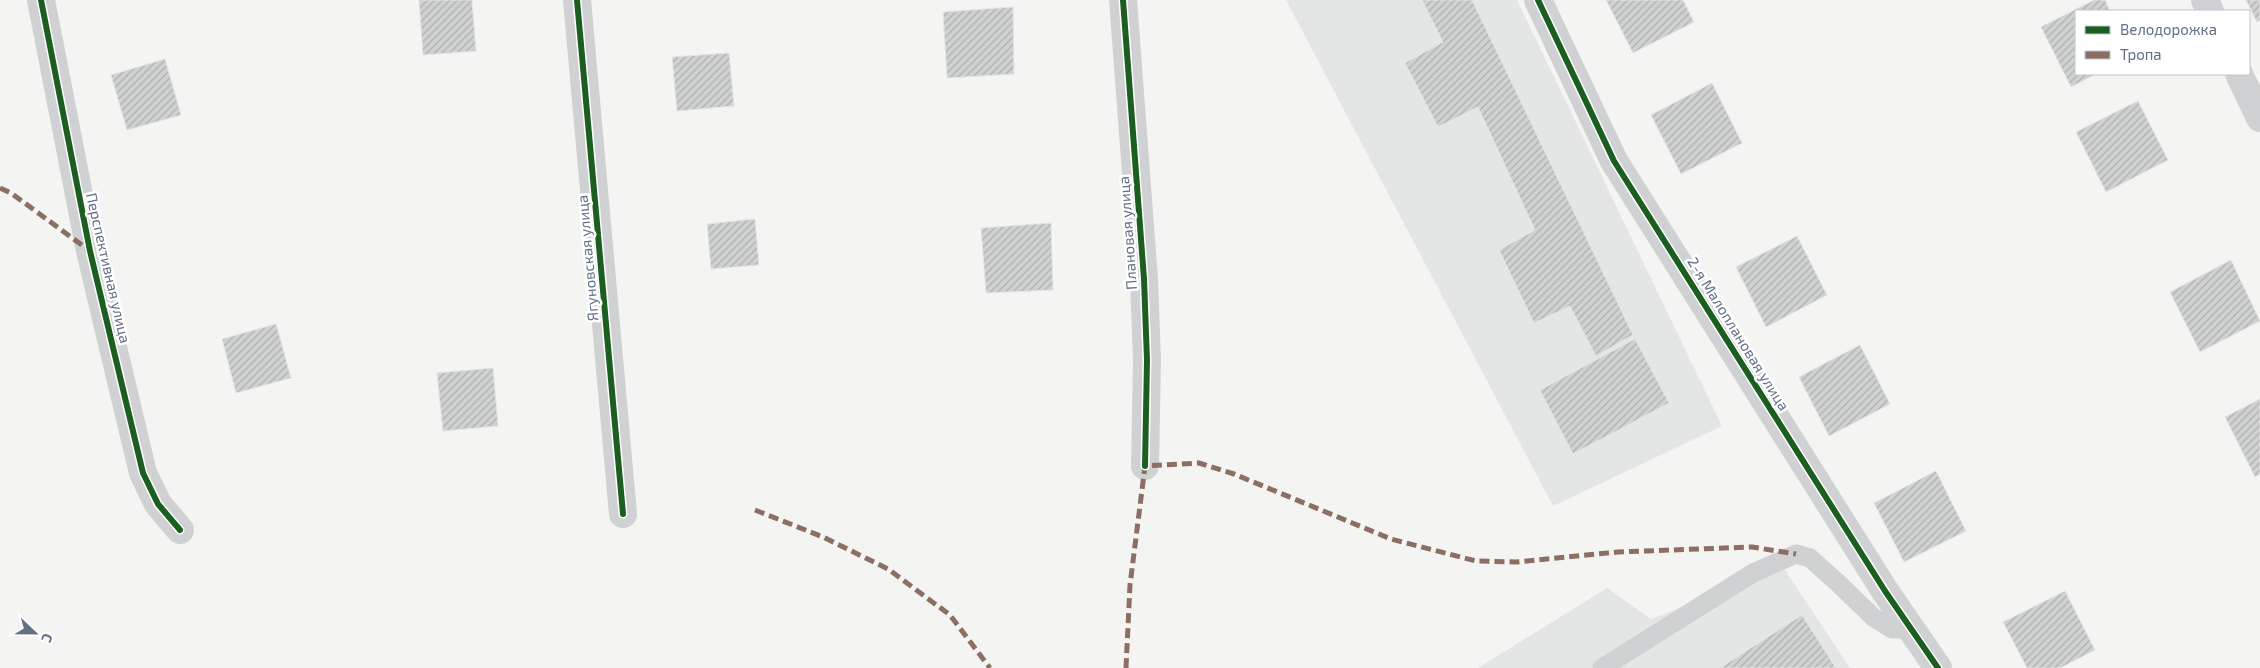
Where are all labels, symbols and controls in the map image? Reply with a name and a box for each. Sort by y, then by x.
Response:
legend [2075,10,2250,75]
text: Велодорожка [2120,20,2217,38]
text: Тропа [2120,45,2162,63]
street label: Плановая улица [1114,175,1141,291]
street label: Перспективная улица [82,191,135,345]
street label: Ягуновская улица [573,194,602,322]
street label: 2-я Малоплановая улица [1683,253,1794,414]
north arrow [10,608,60,658]
text: С [38,631,57,645]

